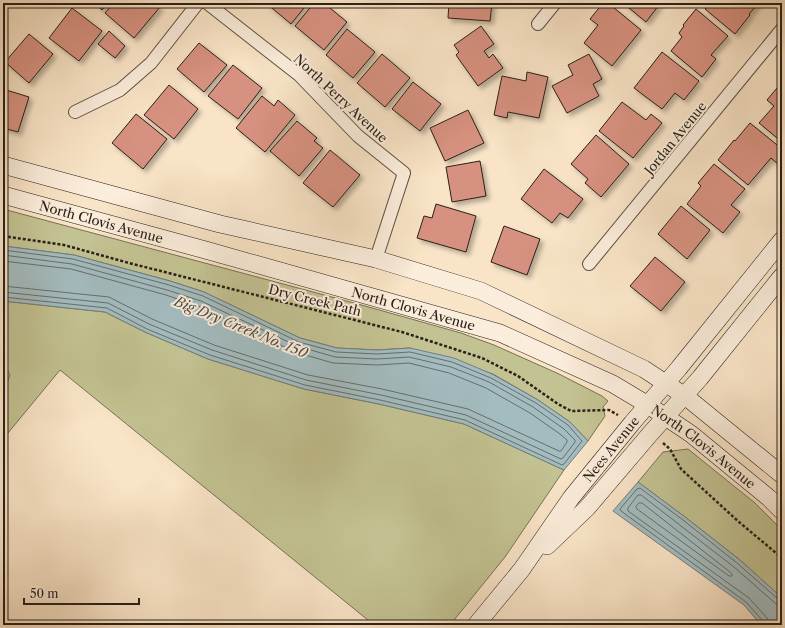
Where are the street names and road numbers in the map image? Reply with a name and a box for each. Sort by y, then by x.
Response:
street label: North Perry Avenue [291,50,391,146]
street label: Jordan Avenue [639,98,709,179]
street label: North Clovis Avenue [38,197,165,246]
street label: Dry Creek Path [267,281,363,319]
street label: North Clovis Avenue [350,284,477,334]
street label: North Clovis Avenue [648,402,759,492]
street label: Nees Avenue [580,413,642,485]

